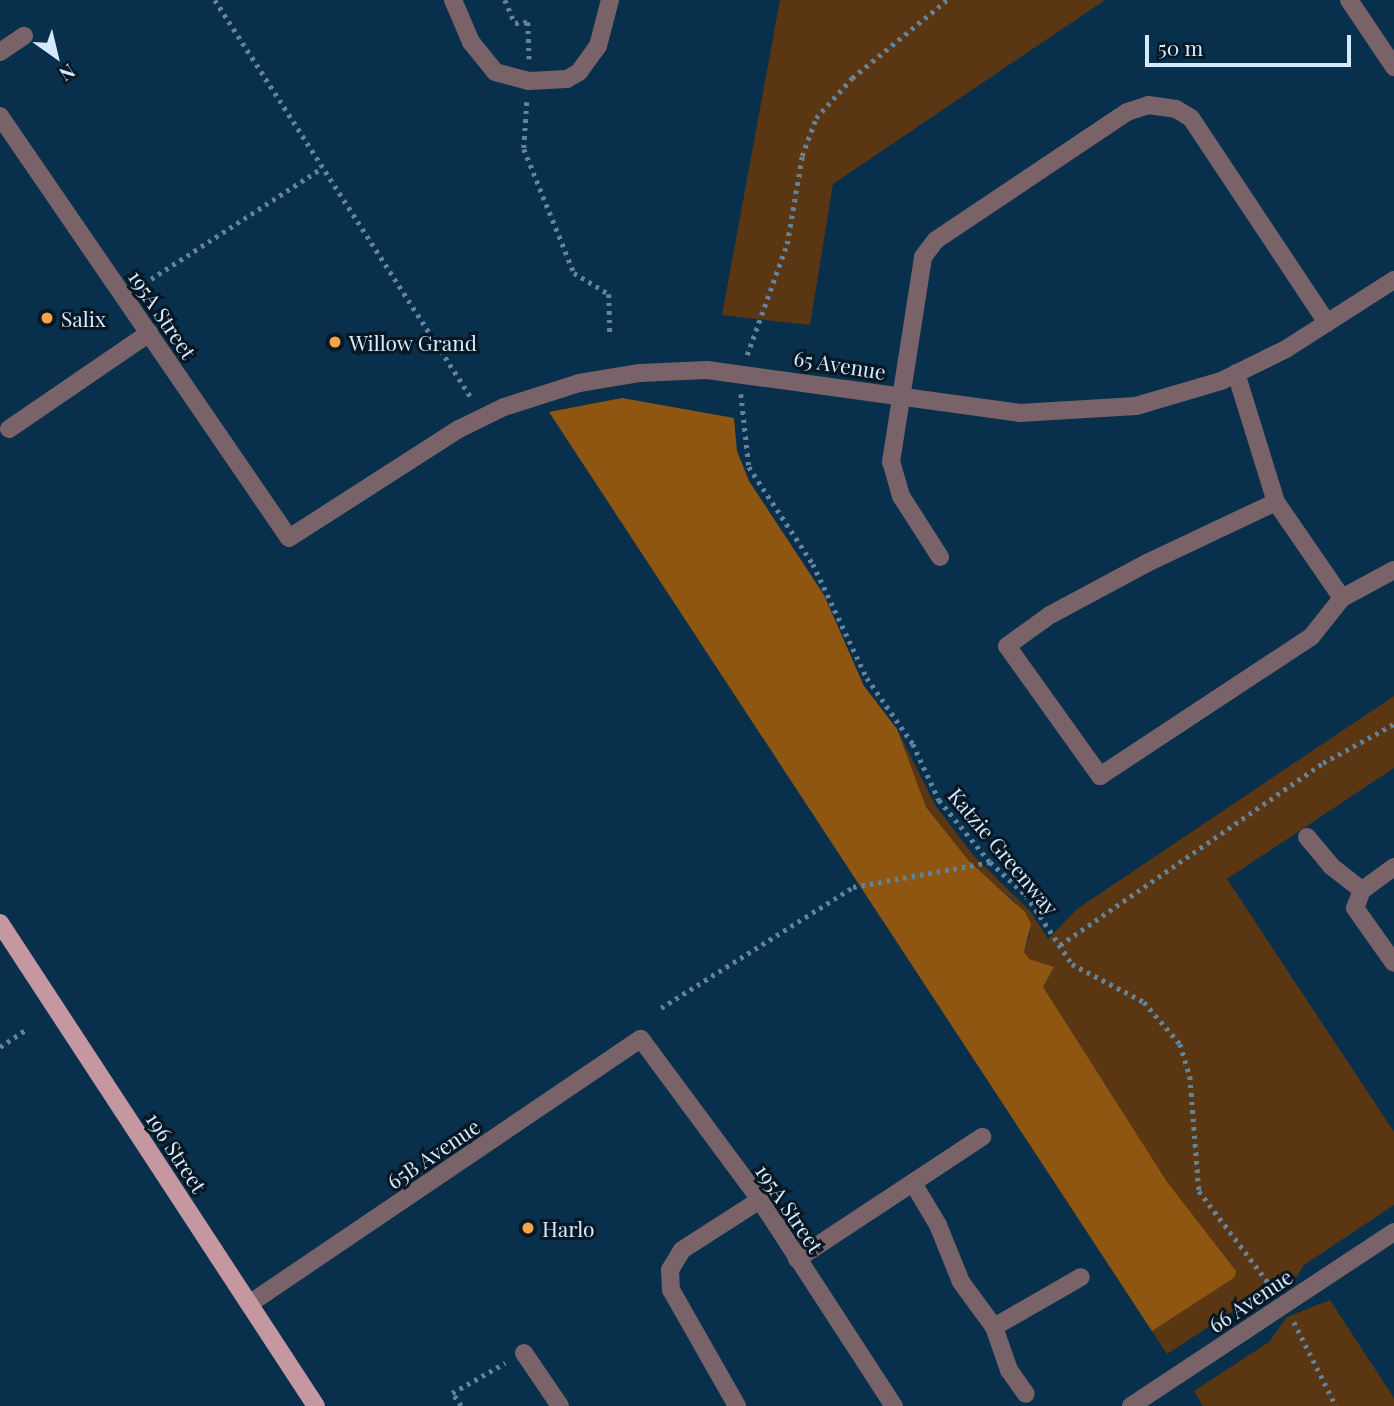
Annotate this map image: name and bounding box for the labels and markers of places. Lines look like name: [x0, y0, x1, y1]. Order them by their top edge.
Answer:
place label: Salix: [61, 305, 106, 331]
marker: Salix: [39, 310, 55, 326]
place label: Willow Grand: [349, 329, 478, 355]
marker: Willow Grand: [327, 334, 343, 350]
place label: Harlo: [542, 1215, 594, 1241]
marker: Harlo: [520, 1220, 536, 1236]

